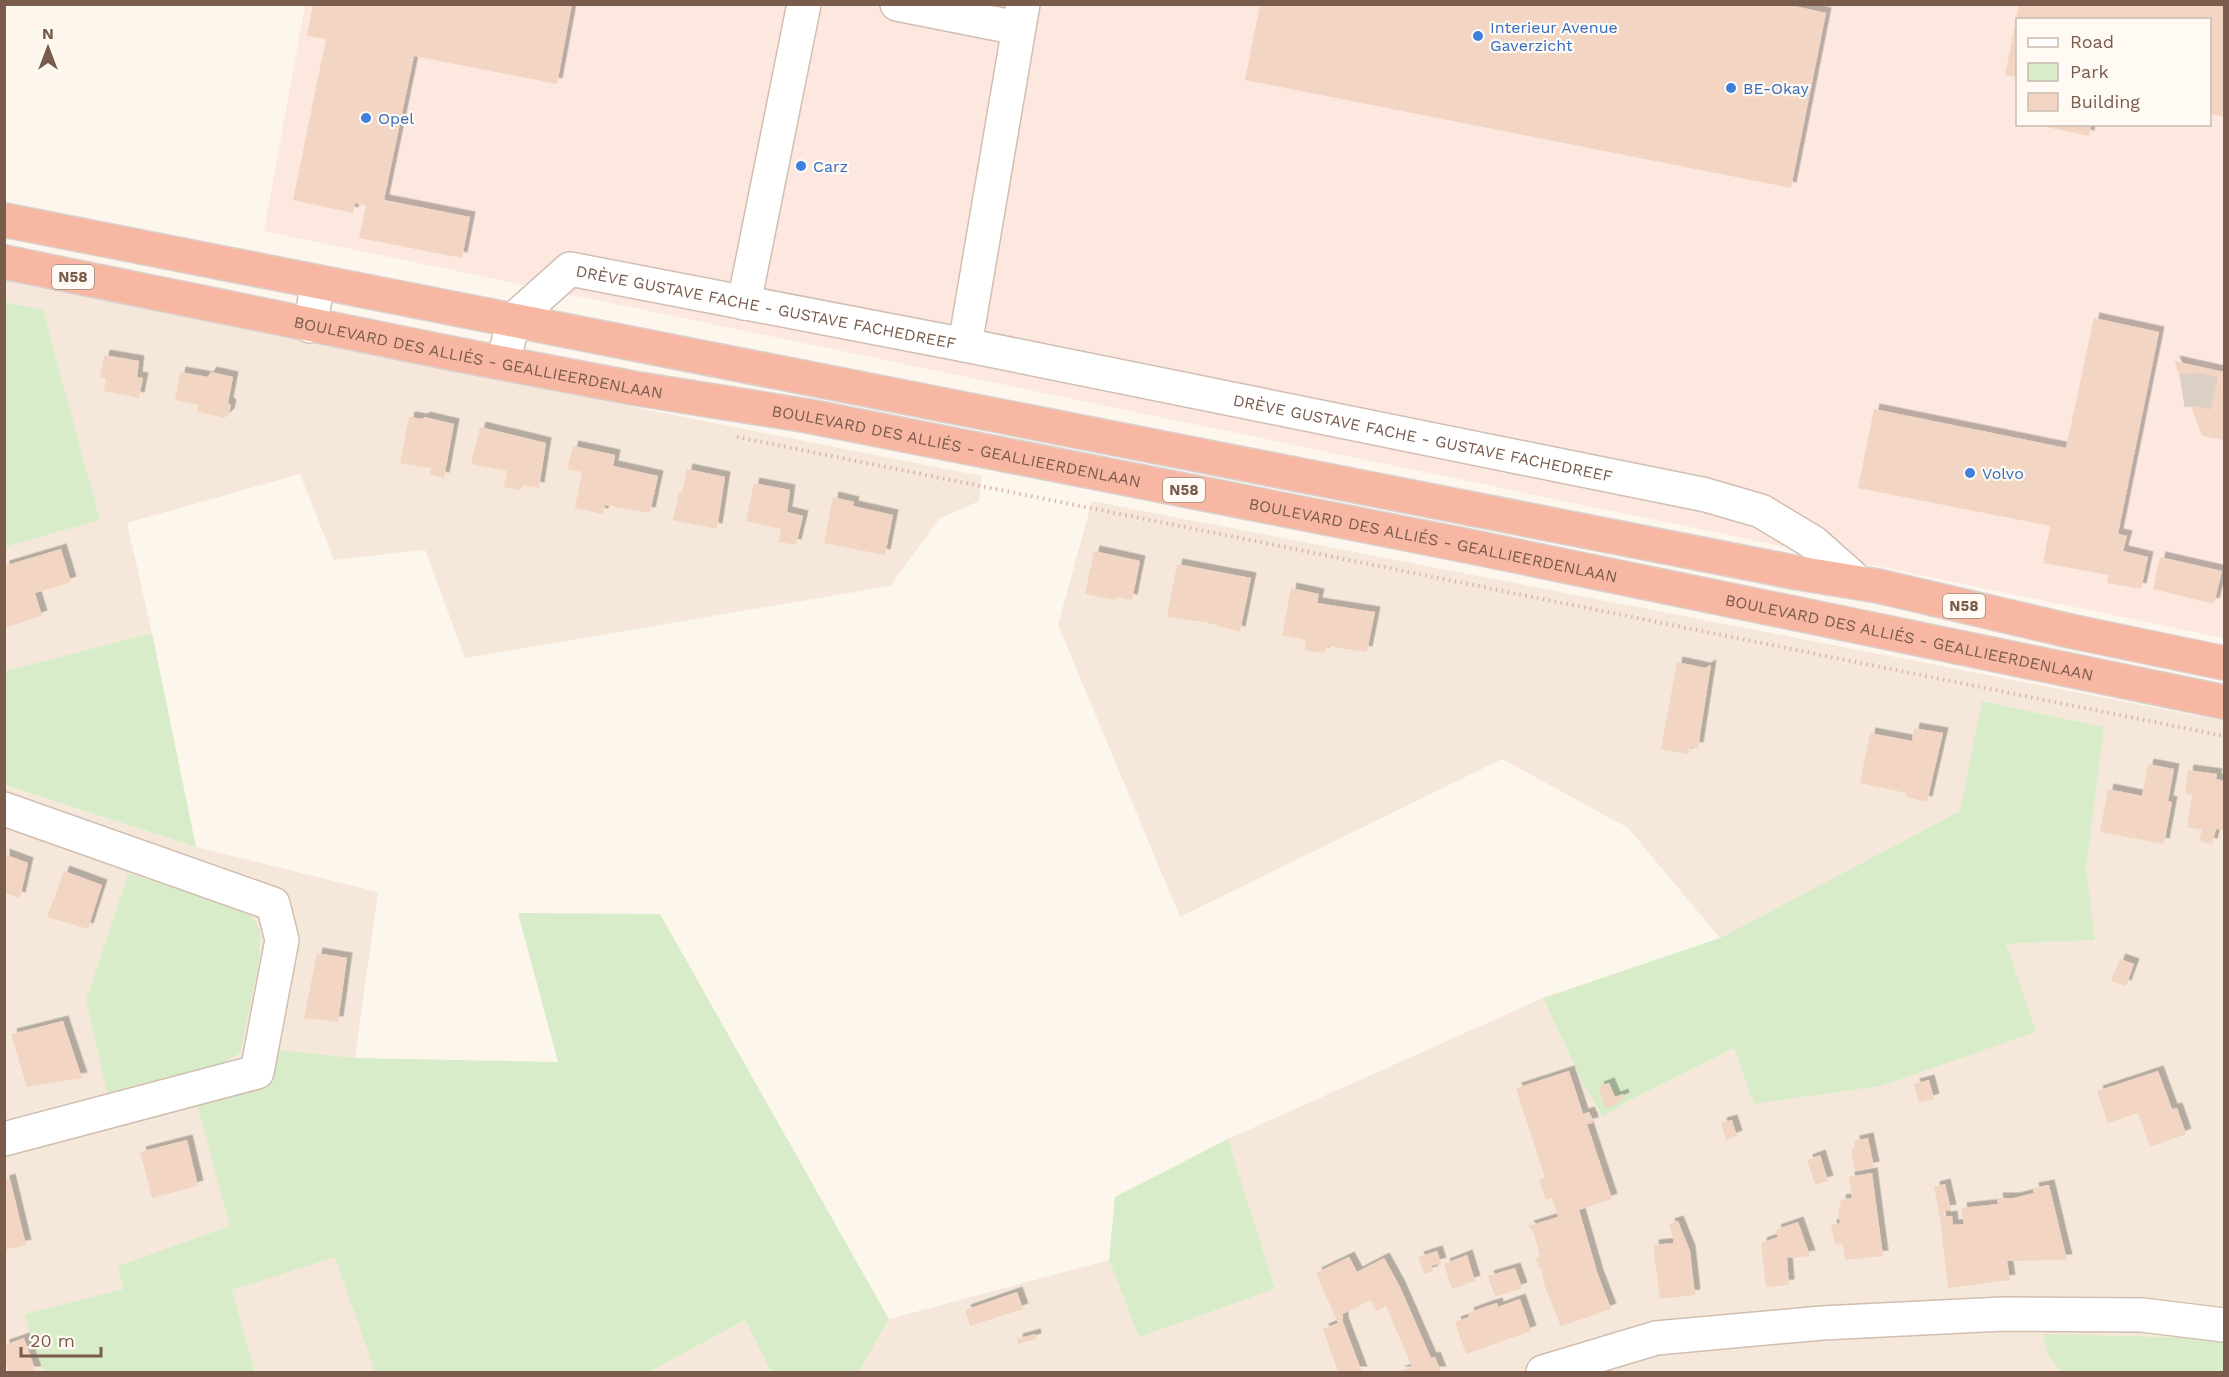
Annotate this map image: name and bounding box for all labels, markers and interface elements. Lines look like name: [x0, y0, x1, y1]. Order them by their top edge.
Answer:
north arrow: [18, 18, 78, 78]
place label: Interieur Avenue Gaverzicht: [1490, 18, 1618, 55]
legend: [2016, 18, 2211, 126]
text: N: [42, 24, 54, 43]
marker: Interieur Avenue Gaverzicht: [1471, 29, 1485, 43]
text: Road: [2070, 31, 2114, 52]
text: Park: [2070, 61, 2109, 82]
place label: BE-Okay: [1743, 79, 1809, 98]
marker: BE-Okay: [1724, 81, 1738, 95]
text: Building: [2070, 91, 2140, 112]
place label: Opel: [378, 109, 414, 128]
marker: Opel: [359, 111, 373, 125]
place label: Carz: [813, 157, 848, 176]
marker: Carz: [794, 159, 808, 173]
street label: DRÈVE GUSTAVE FACHE - GUSTAVE FACHEDREEF: [574, 261, 958, 353]
road number: N58: [52, 265, 94, 289]
street label: BOULEVARD DES ALLIÉS - GEALLIEERDENLAAN: [292, 312, 664, 403]
street label: DRÈVE GUSTAVE FACHE - GUSTAVE FACHEDREEF: [1231, 391, 1615, 486]
street label: BOULEVARD DES ALLIÉS - GEALLIEERDENLAAN: [770, 401, 1142, 491]
place label: Volvo: [1982, 464, 2024, 483]
marker: Volvo: [1963, 466, 1977, 480]
road number: N58: [1163, 478, 1205, 502]
street label: BOULEVARD DES ALLIÉS - GEALLIEERDENLAAN: [1247, 494, 1619, 587]
street label: BOULEVARD DES ALLIÉS - GEALLIEERDENLAAN: [1723, 590, 2095, 685]
road number: N58: [1943, 594, 1985, 618]
scale bar: [21, 1320, 100, 1358]
text: 20 m: [30, 1330, 75, 1351]

